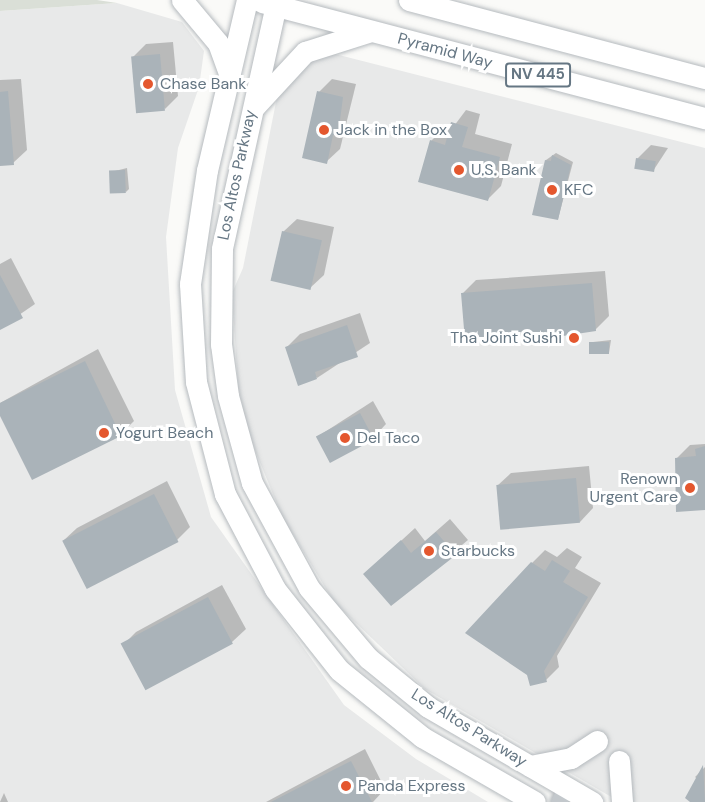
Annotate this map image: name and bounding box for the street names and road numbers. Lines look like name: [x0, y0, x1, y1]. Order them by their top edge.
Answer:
street label: Pyramid Way: [396, 29, 494, 73]
road number: NV 445: [505, 63, 571, 87]
street label: Los Altos Parkway: [214, 108, 260, 242]
street label: Los Altos Parkway: [408, 685, 530, 771]

